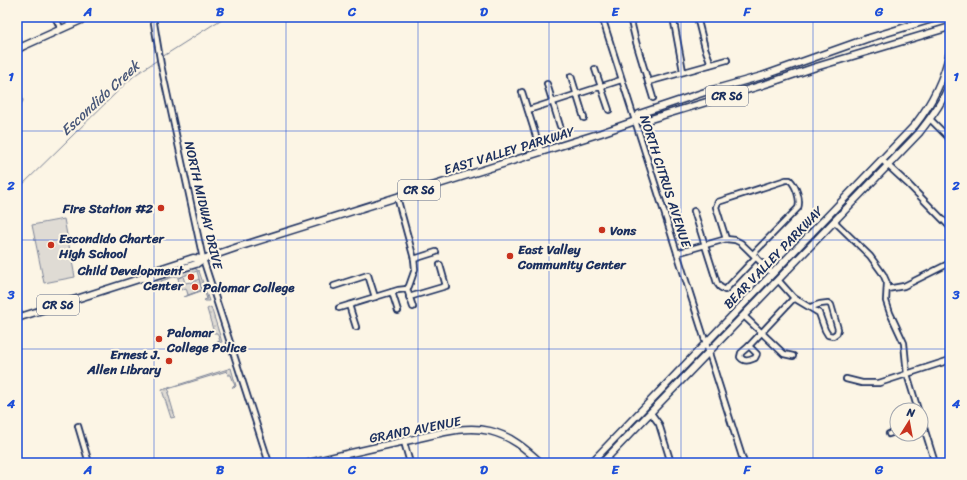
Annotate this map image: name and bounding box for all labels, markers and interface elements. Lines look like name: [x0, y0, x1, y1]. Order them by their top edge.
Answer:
text: A: [83, 0, 92, 23]
text: B: [216, 0, 225, 23]
text: C: [347, 0, 357, 23]
text: D: [480, 0, 488, 23]
text: E: [611, 0, 620, 23]
text: F: [742, 0, 751, 23]
text: G: [874, 0, 884, 23]
water label: Escondido Creek: [55, 54, 147, 142]
text: 1: [8, 65, 14, 88]
text: 1: [953, 65, 959, 88]
road number: CR S6: [706, 86, 748, 106]
street label: NORTH CITRUS AVENUE: [633, 112, 698, 251]
street label: EAST VALLEY PARKWAY: [441, 119, 578, 181]
street label: NORTH MIDWAY DRIVE: [178, 139, 230, 272]
text: 2: [6, 174, 15, 197]
text: 2: [951, 174, 960, 197]
road number: CR S6: [398, 180, 440, 200]
place label: Fire Station #2: [62, 197, 153, 220]
street label: BEAR VALLEY PARKWAY: [718, 200, 829, 314]
marker: Fire Station #2: [156, 203, 166, 213]
place label: Vons: [610, 219, 637, 242]
marker: Vons: [597, 225, 607, 235]
place label: Escondido Charter High School: [58, 227, 166, 265]
place label: East Valley Community Center: [517, 238, 627, 276]
marker: Escondido Charter High School: [46, 240, 56, 250]
marker: East Valley Community Center: [505, 251, 515, 261]
place label: Child Development Center: [77, 259, 185, 297]
marker: Child Development Center: [186, 272, 196, 282]
place label: Palomar College: [203, 276, 295, 299]
marker: Palomar College: [190, 282, 200, 292]
text: 3: [6, 283, 15, 306]
text: 3: [951, 283, 960, 306]
road number: CR S6: [37, 295, 79, 315]
place label: Palomar College Police: [166, 321, 247, 359]
marker: Palomar College Police: [154, 334, 164, 344]
place label: Ernest J. Allen Library: [86, 343, 162, 381]
marker: Ernest J. Allen Library: [164, 356, 174, 366]
text: 4: [6, 392, 16, 415]
text: 4: [951, 392, 961, 415]
north arrow: [889, 402, 929, 442]
text: N: [904, 402, 917, 423]
street label: GRAND AVENUE: [367, 409, 464, 450]
text: A: [83, 458, 92, 480]
text: B: [216, 458, 225, 480]
text: C: [347, 458, 357, 480]
text: D: [480, 458, 488, 480]
text: E: [611, 458, 620, 480]
text: F: [742, 458, 751, 480]
text: G: [874, 458, 884, 480]

